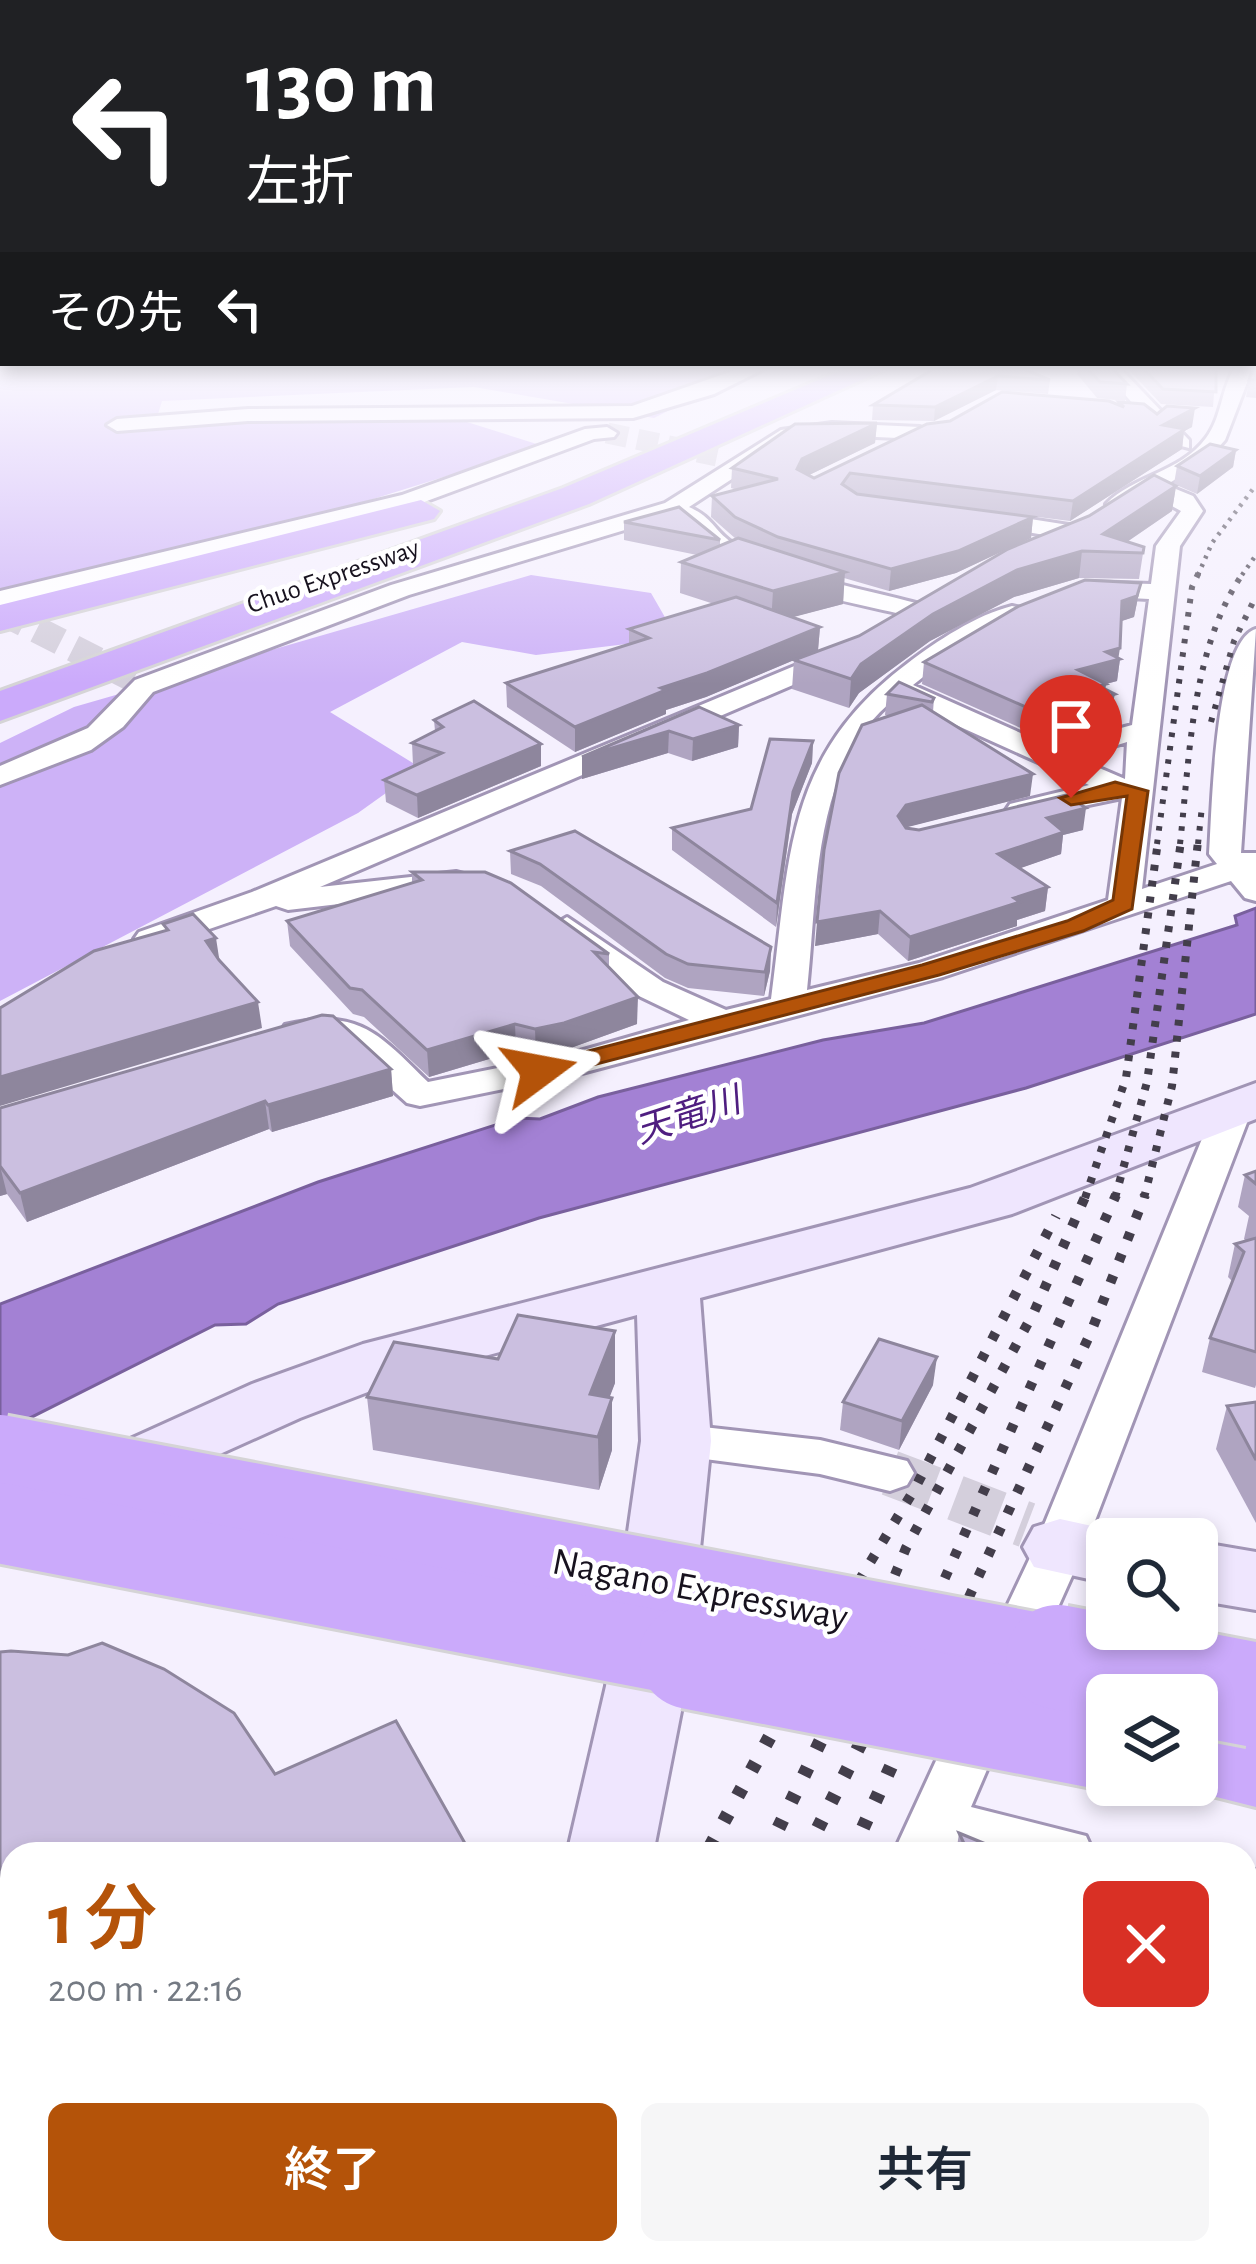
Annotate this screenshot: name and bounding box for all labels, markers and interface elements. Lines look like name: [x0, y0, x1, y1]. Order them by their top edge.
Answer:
text: 130 m: [246, 44, 437, 128]
icon: left: [48, 48, 204, 204]
text: 左折: [246, 157, 354, 211]
icon: left: [207, 276, 273, 342]
text: その先: [48, 292, 183, 337]
street label: Chuo Expressway: [243, 534, 423, 619]
pin: [1020, 675, 1122, 798]
icon: arrive: [1038, 693, 1104, 759]
position arrow: [476, 1008, 602, 1134]
water label: 天竜川: [630, 1079, 749, 1150]
map controls: [1086, 1518, 1218, 1806]
button: search: [1086, 1518, 1218, 1650]
street label: Nagano Expressway: [549, 1542, 851, 1638]
button: layers: [1086, 1674, 1218, 1806]
button: close: [1083, 1881, 1209, 2007]
text: 1 分: [48, 1885, 157, 1957]
text: 200 m · 22:16: [48, 1970, 243, 2009]
button: 終了: [48, 2103, 617, 2241]
button: 共有: [641, 2103, 1209, 2241]

